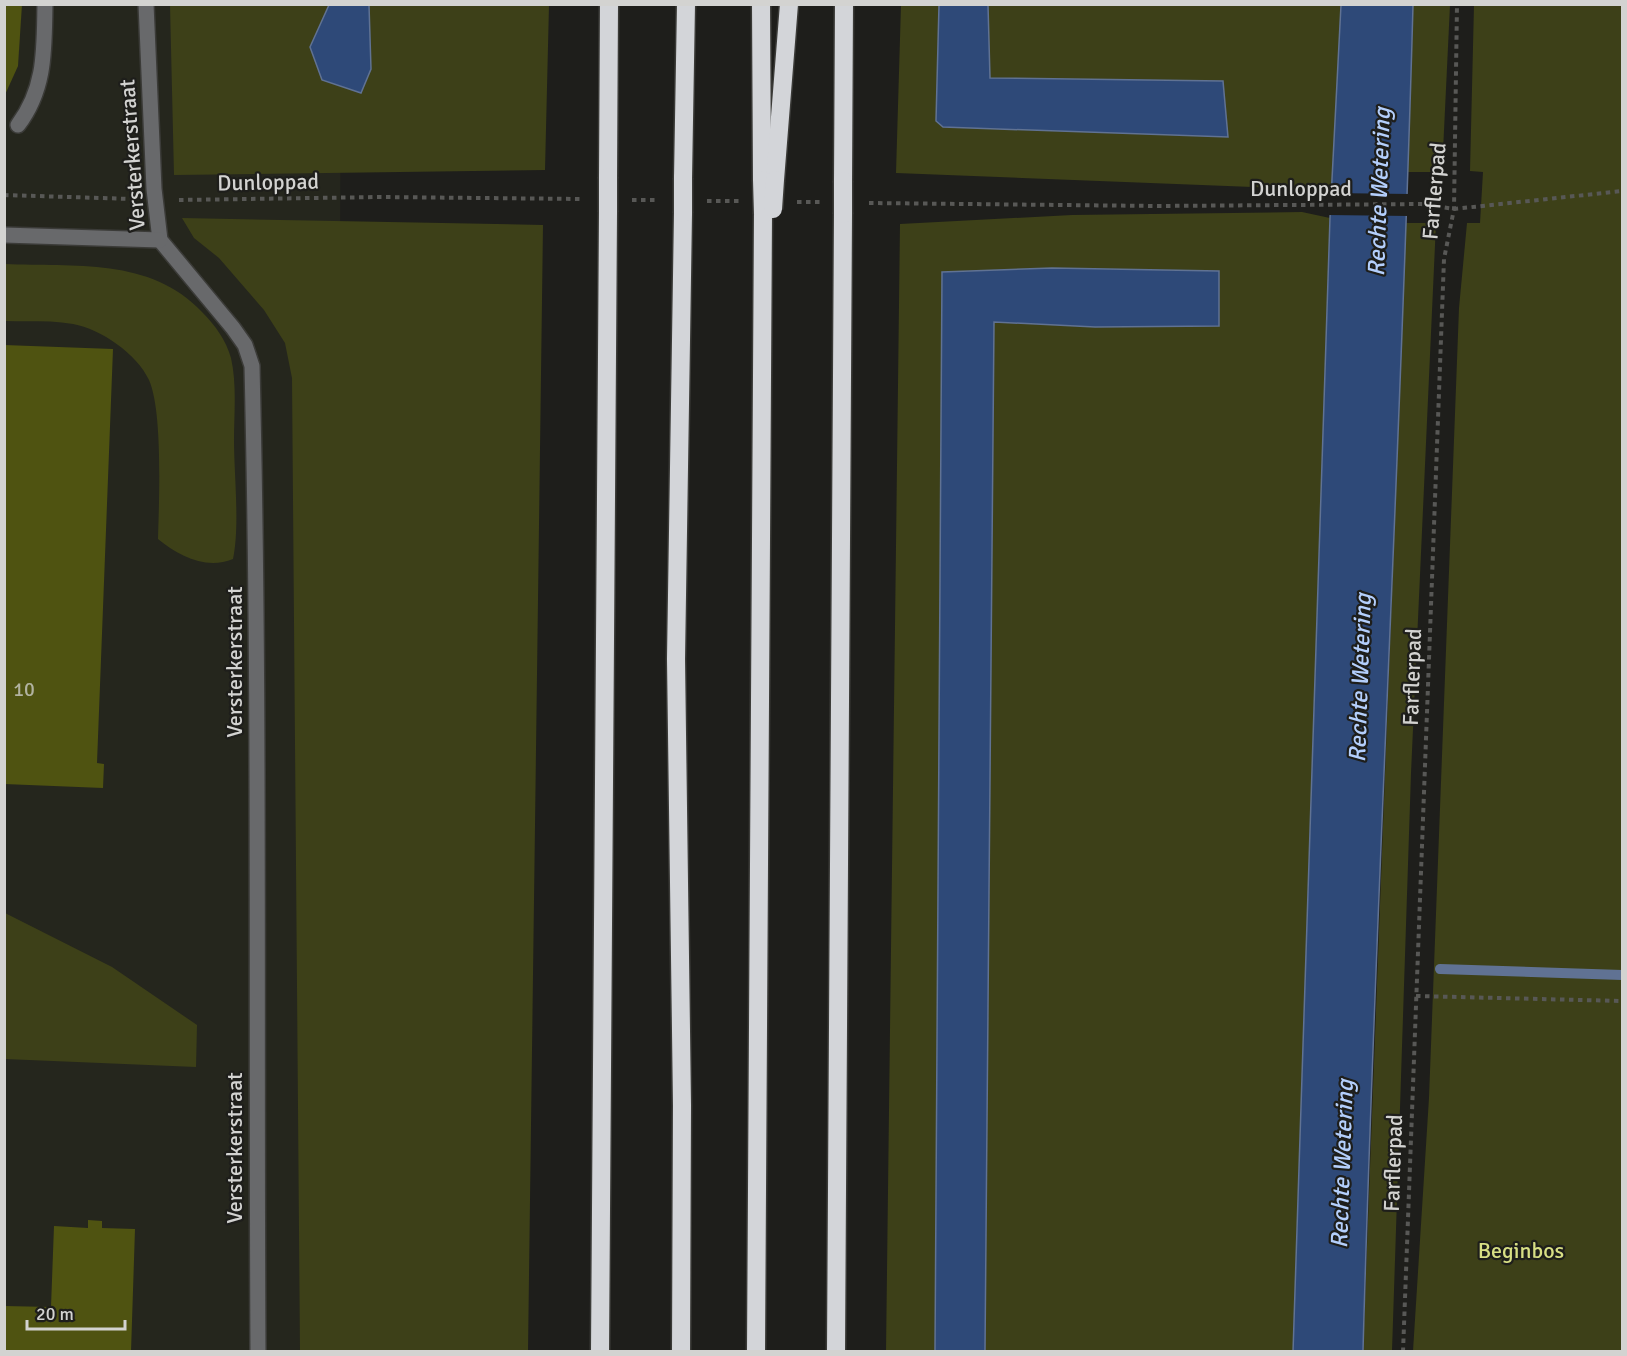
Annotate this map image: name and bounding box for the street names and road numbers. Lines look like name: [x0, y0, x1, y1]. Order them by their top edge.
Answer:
street label: Versterkerstraat: [113, 78, 151, 232]
street label: Farflerpad: [1416, 141, 1452, 241]
street label: Dunloppad: [217, 168, 319, 196]
street label: Dunloppad: [1250, 175, 1352, 202]
street label: Versterkerstraat: [221, 586, 248, 738]
street label: Farflerpad: [1397, 628, 1427, 726]
street label: Versterkerstraat: [221, 1072, 248, 1224]
street label: Farflerpad: [1378, 1114, 1408, 1212]

